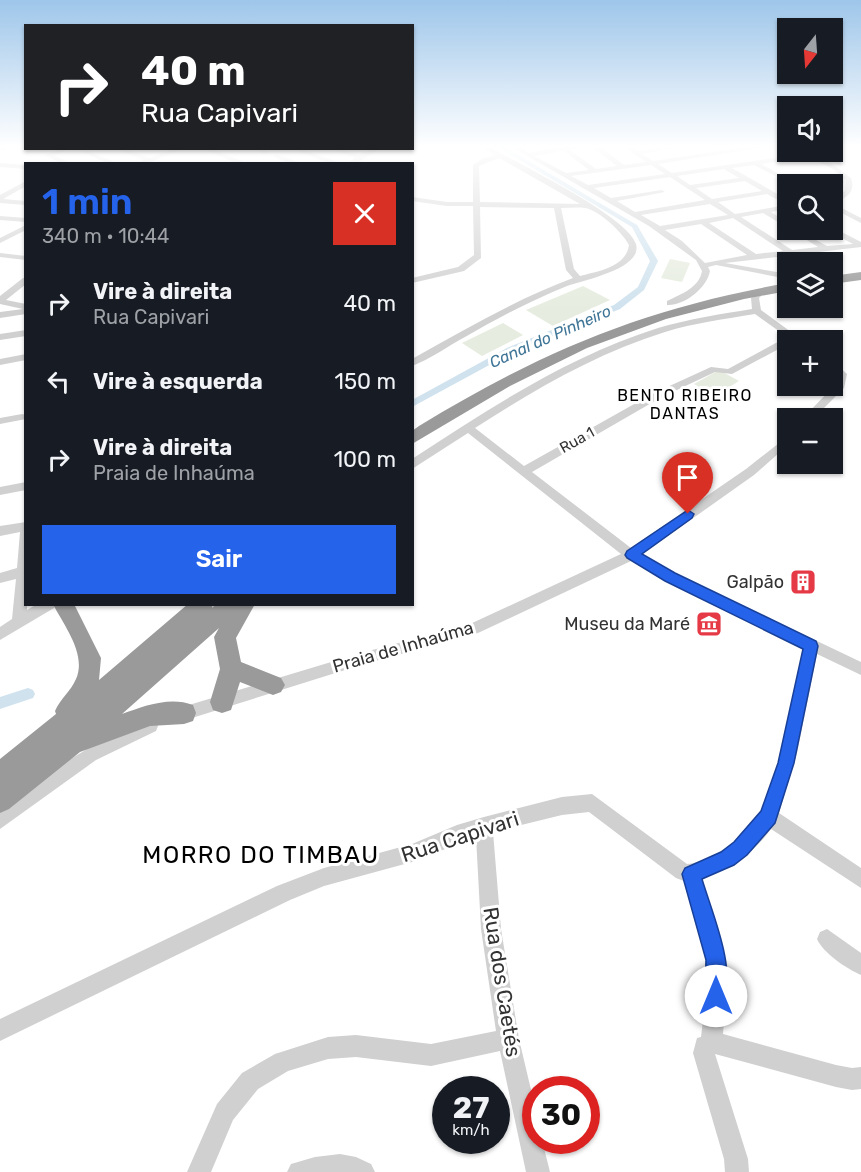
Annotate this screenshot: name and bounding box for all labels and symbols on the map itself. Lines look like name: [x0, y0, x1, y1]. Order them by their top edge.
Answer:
north arrow: [777, 18, 843, 84]
water label: Canal do Pinheiro: [486, 301, 614, 372]
district label: BENTO RIBEIRO DANTAS: [617, 386, 753, 423]
street label: Rua 1: [556, 423, 598, 457]
pin: [662, 452, 713, 514]
building icon: Galpão: [788, 567, 818, 597]
place label: Galpão: [726, 571, 784, 593]
museum icon: Museu da Maré: [694, 609, 724, 639]
place label: Museu da Maré: [564, 613, 690, 635]
street label: Praia de Inhaúma: [330, 616, 476, 678]
street label: Rua Capivari: [398, 806, 522, 867]
district label: MORRO DO TIMBAU: [142, 841, 380, 869]
street label: Rua dos Caetés: [478, 905, 527, 1059]
position arrow: [684, 964, 748, 1028]
speed limit sign: 30: [522, 1076, 600, 1154]

